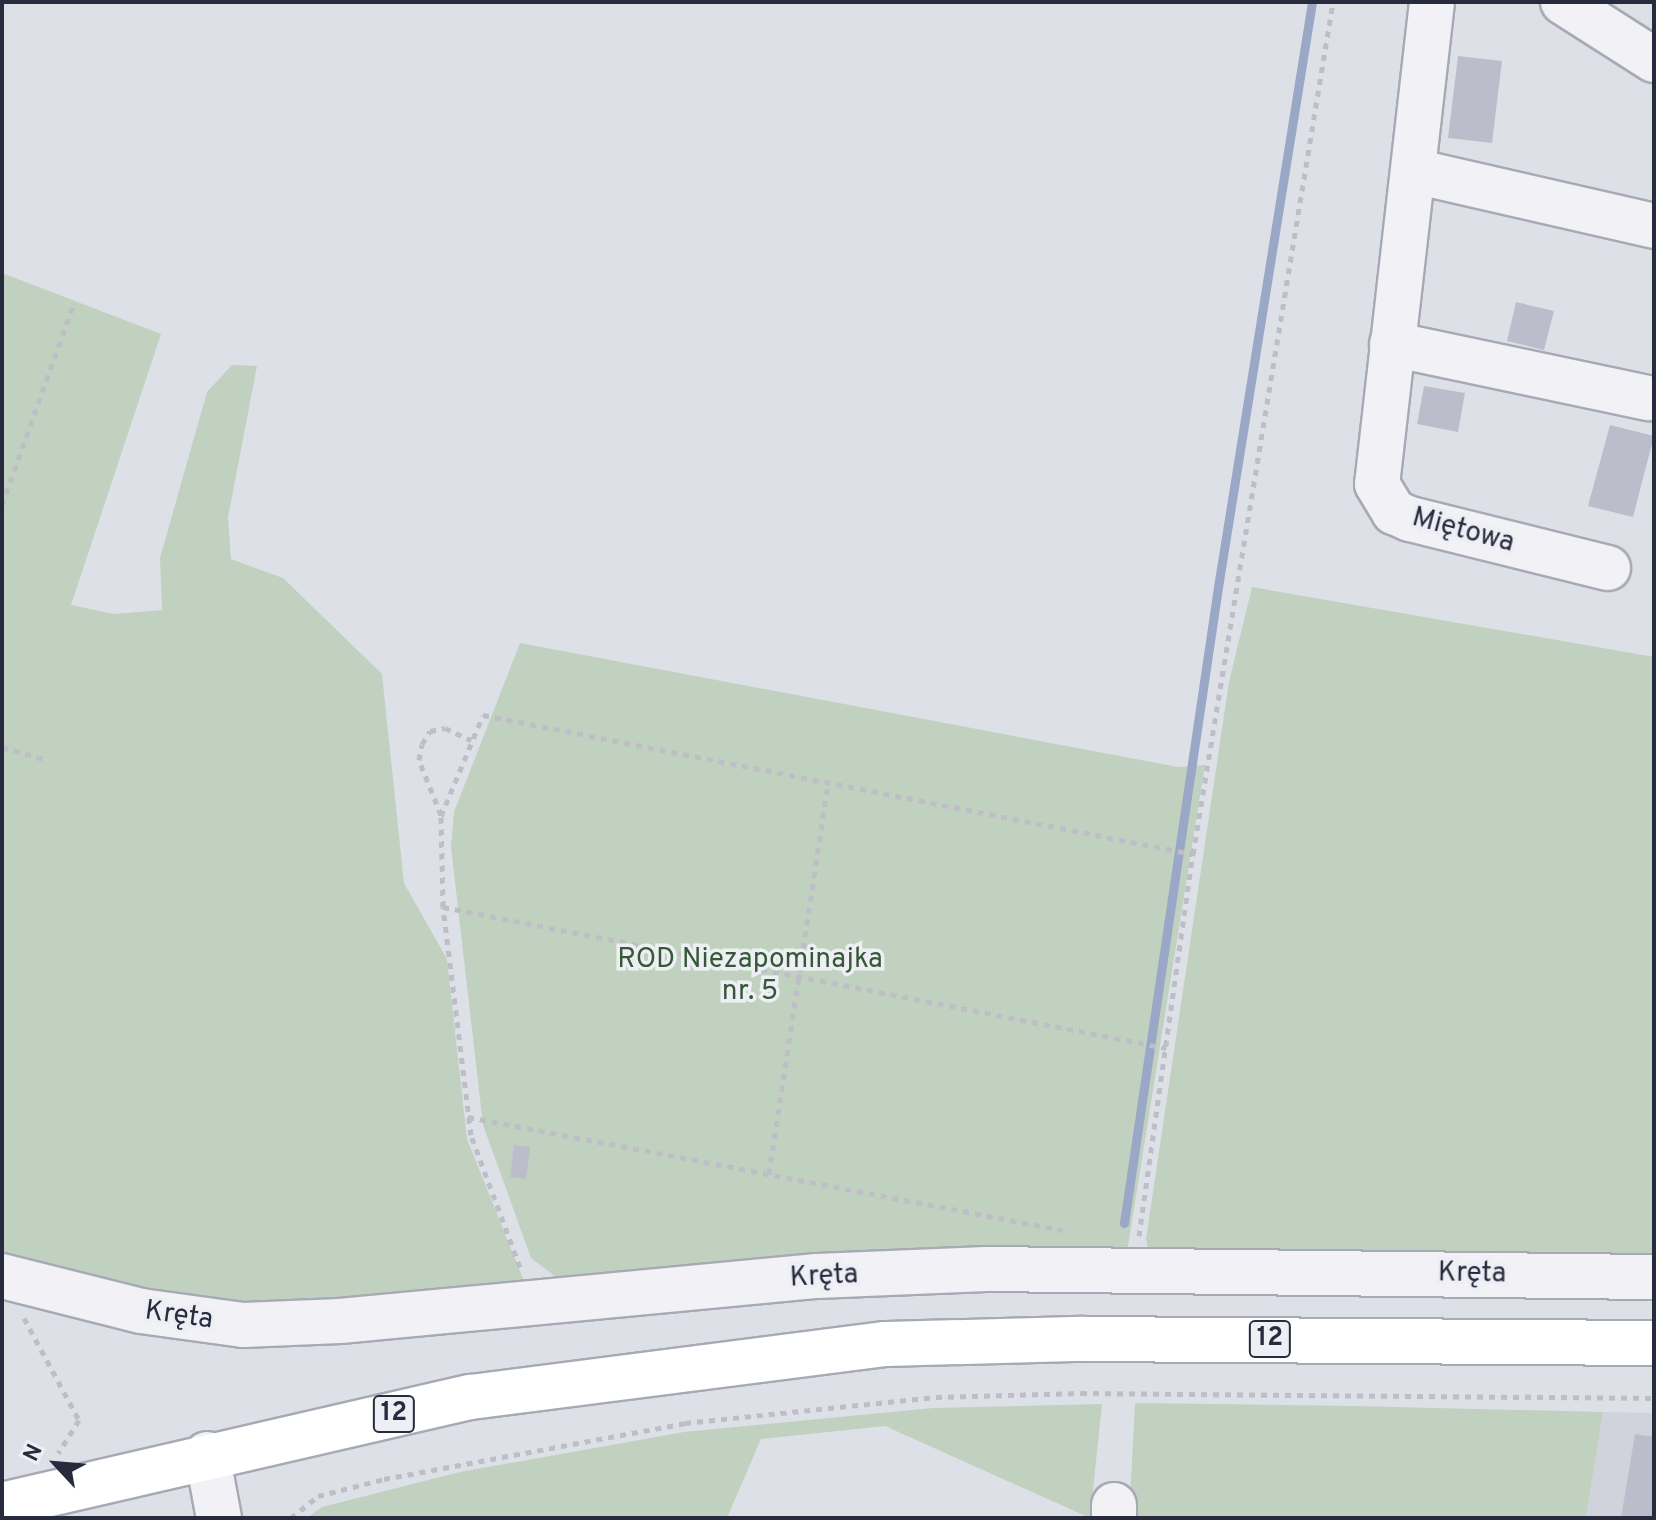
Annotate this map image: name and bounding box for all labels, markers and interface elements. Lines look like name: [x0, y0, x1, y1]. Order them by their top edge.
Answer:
street label: Miętowa: [1408, 501, 1518, 561]
park label: ROD Niezapominajka nr. 5: [617, 943, 883, 1009]
street label: Kręta: [1437, 1257, 1507, 1291]
street label: Kręta: [789, 1258, 859, 1296]
street label: Kręta: [143, 1295, 215, 1337]
road number: 12: [1248, 1317, 1292, 1361]
road number: 12: [372, 1392, 416, 1436]
north arrow: [16, 1424, 96, 1504]
text: N: [18, 1440, 50, 1466]

